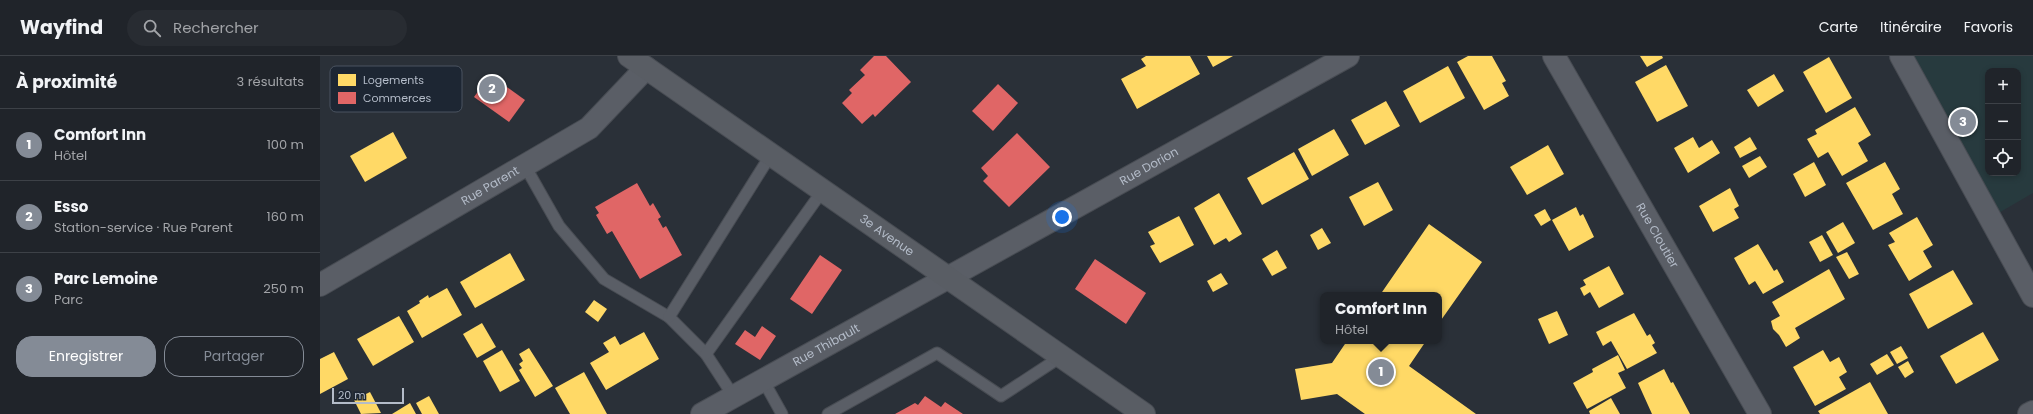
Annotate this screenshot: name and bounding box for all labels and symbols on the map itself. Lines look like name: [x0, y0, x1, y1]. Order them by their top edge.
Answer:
legend: [330, 66, 462, 112]
text: Logements: [363, 72, 424, 88]
pin: 2: [479, 74, 505, 104]
text: Commerces: [363, 90, 432, 106]
pin: 3: [1950, 107, 1976, 137]
street label: Rue Dorion: [1116, 143, 1181, 189]
street label: Rue Parent: [458, 162, 522, 209]
street label: Rue Cloutier: [1632, 200, 1683, 271]
your location: [1052, 207, 1072, 227]
street label: 3e Avenue: [856, 210, 918, 260]
street label: Rue Thibault: [789, 319, 862, 370]
pin: 1: [1368, 357, 1394, 387]
scale bar: [332, 386, 404, 405]

